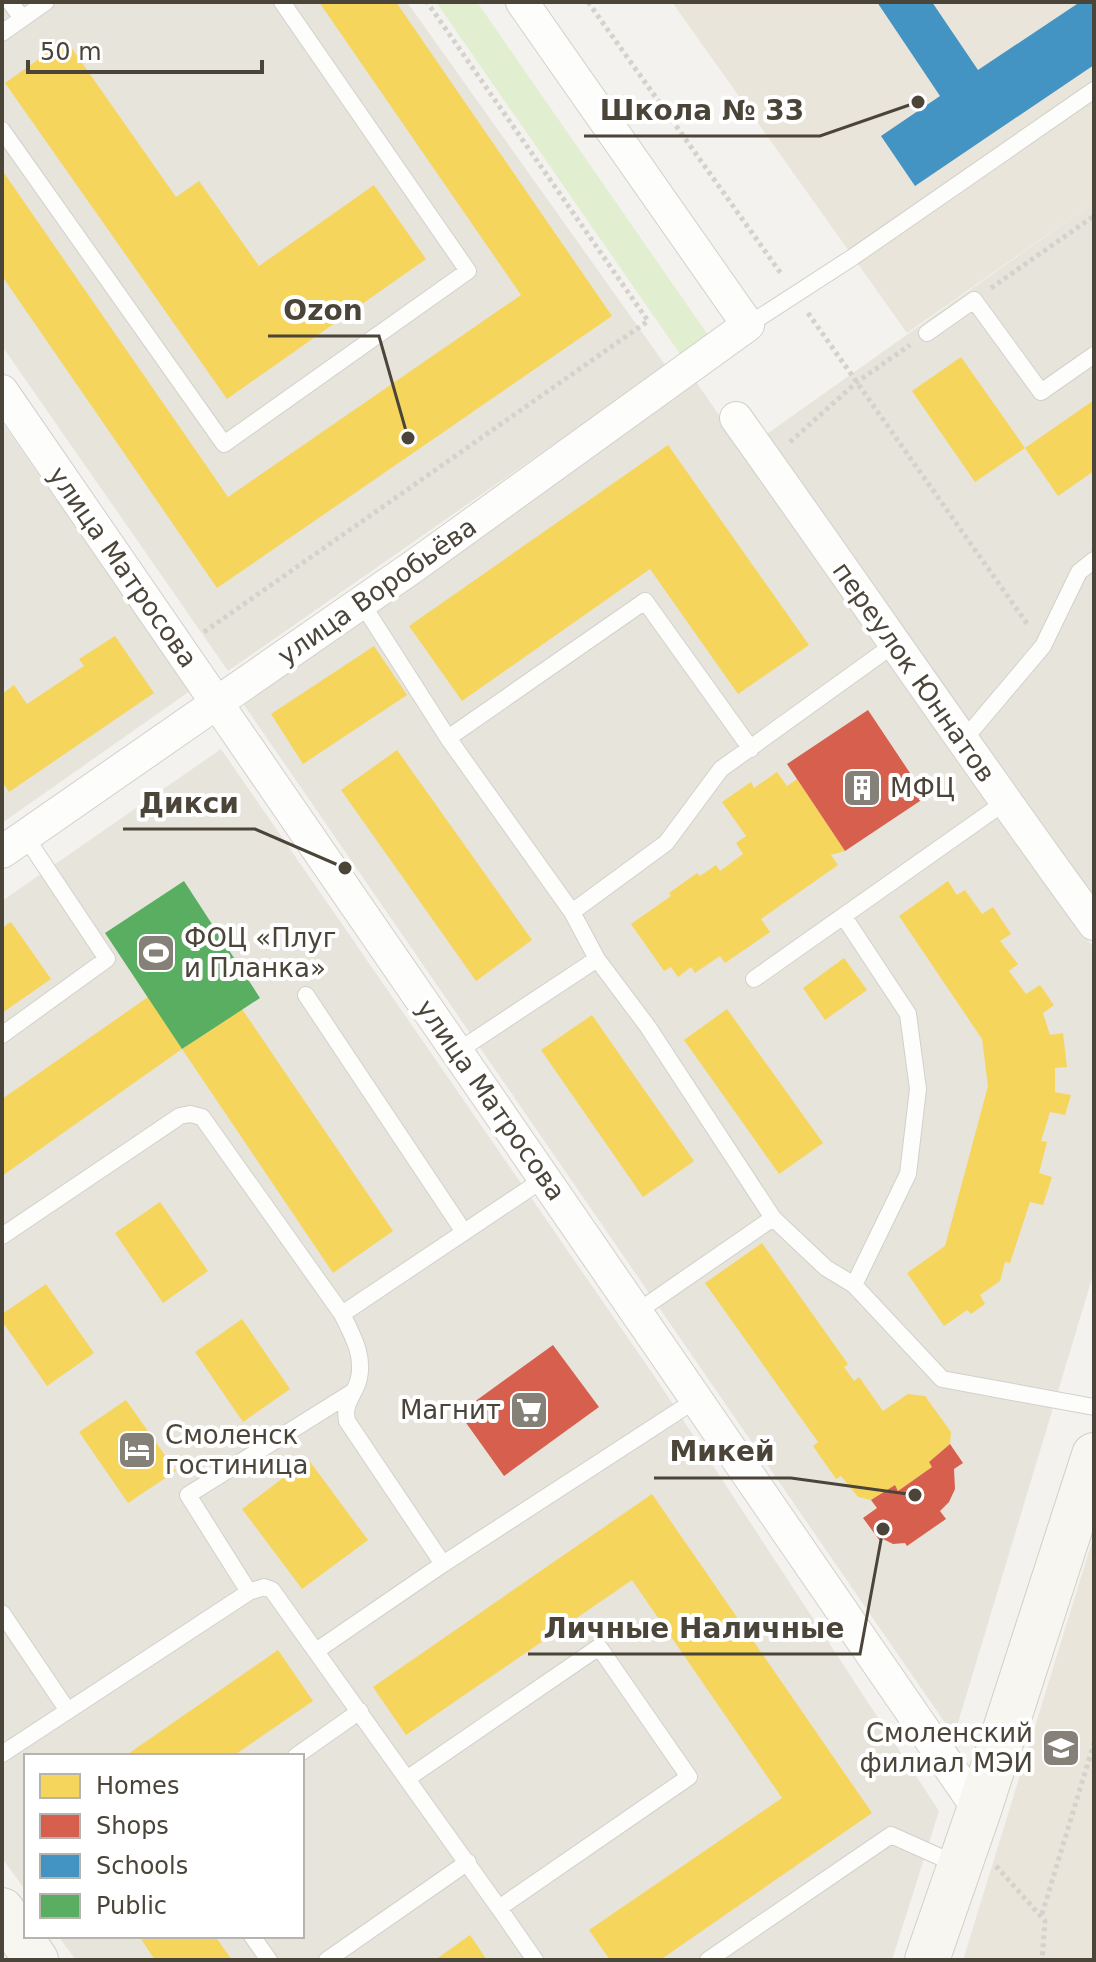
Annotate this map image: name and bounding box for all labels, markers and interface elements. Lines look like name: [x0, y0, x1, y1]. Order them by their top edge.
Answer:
scale bar: [28, 24, 262, 74]
text: 50 m: [40, 38, 102, 66]
callout: Школа № 33: [584, 84, 820, 136]
text: Школа № 33: [600, 94, 804, 127]
callout: Ozon: [268, 284, 379, 336]
text: Ozon: [283, 294, 363, 327]
street label: улица Матросова: [42, 461, 204, 673]
street label: улица Воробьёва: [272, 511, 482, 671]
street label: переулок Юннатов: [827, 556, 1001, 788]
building icon: МФЦ: [841, 767, 883, 809]
place label: МФЦ: [890, 773, 955, 803]
callout: Дикси: [123, 777, 255, 829]
text: Дикси: [139, 787, 239, 820]
place label: ФОЦ «Плуг и Планка»: [184, 923, 336, 983]
sports icon: ФОЦ «Плуг и Планка»: [135, 932, 177, 974]
street label: улица Матросова: [410, 994, 572, 1206]
supermarket icon: Магнит: [508, 1389, 550, 1431]
place label: Магнит: [400, 1395, 501, 1425]
place label: Смоленск гостиница: [165, 1420, 308, 1480]
callout: Микей: [654, 1426, 791, 1478]
hotel icon: Смоленск гостиница: [116, 1429, 158, 1471]
text: Микей: [669, 1435, 775, 1468]
callout: Личные Наличные: [528, 1602, 860, 1654]
text: Личные Наличные: [544, 1612, 844, 1645]
place label: Смоленский филиал МЭИ: [860, 1718, 1033, 1778]
school or university icon: Смоленский филиал МЭИ: [1040, 1727, 1082, 1769]
legend: [24, 1754, 304, 1938]
text: Homes: [96, 1772, 179, 1800]
text: Shops: [96, 1812, 169, 1840]
text: Schools: [96, 1852, 188, 1880]
text: Public: [96, 1892, 167, 1920]

